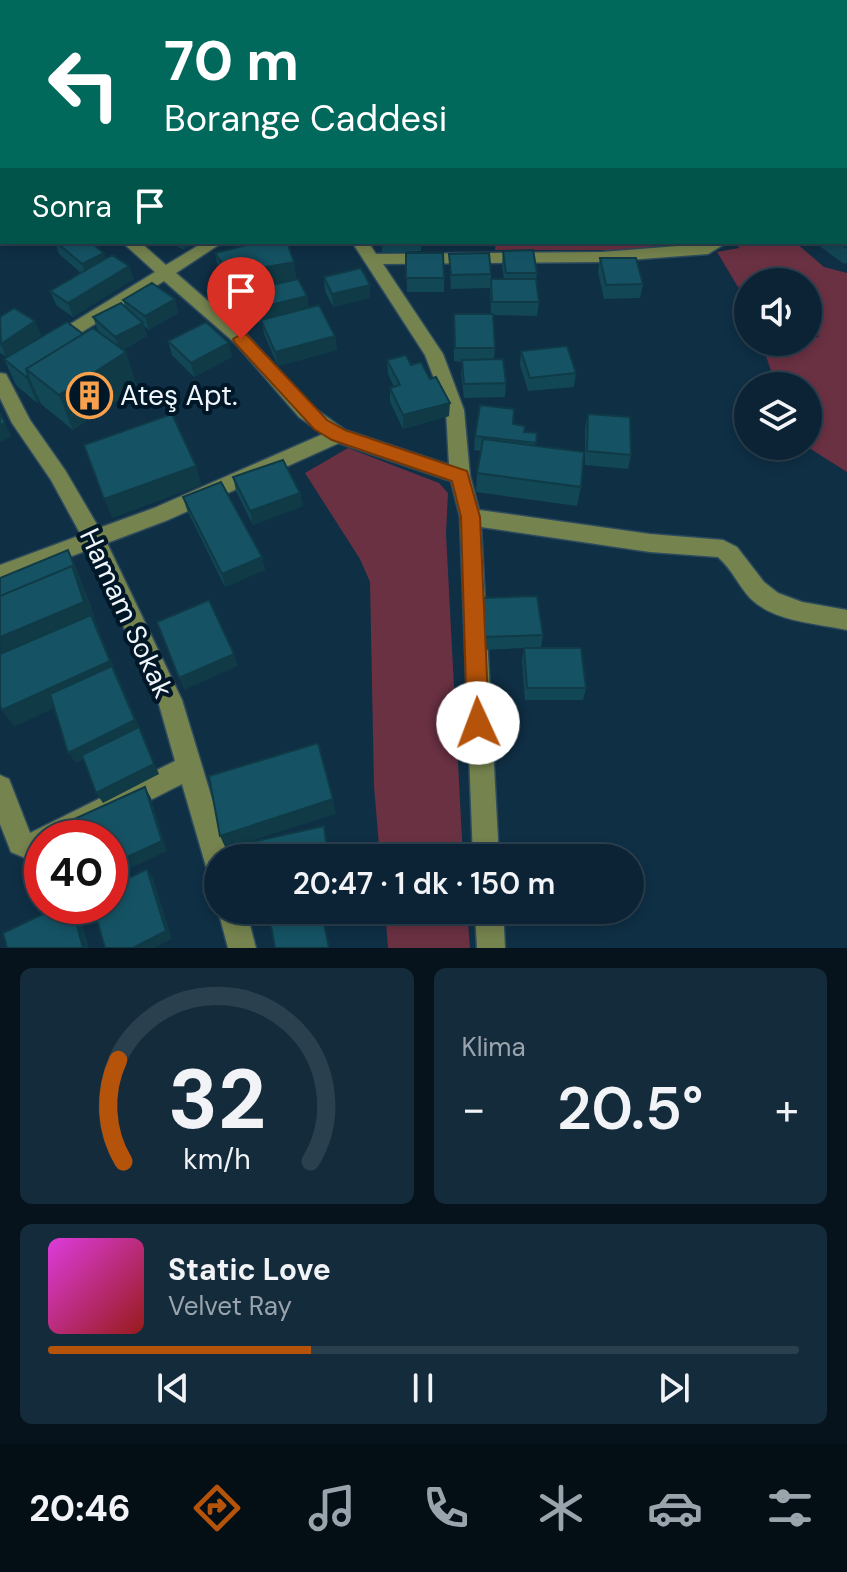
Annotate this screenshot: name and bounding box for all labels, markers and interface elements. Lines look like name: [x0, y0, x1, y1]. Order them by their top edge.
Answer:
text: 70 m: [164, 24, 299, 97]
icon: left: [32, 32, 136, 136]
text: Borange Caddesi: [164, 95, 447, 142]
icon: arrive: [128, 184, 172, 228]
text: Sonra: [32, 187, 112, 226]
pin: [207, 257, 275, 339]
map controls: [734, 268, 822, 460]
button: sound: [734, 268, 822, 356]
icon: arrive: [219, 269, 263, 313]
building icon: Ateş Apt.: [65, 371, 113, 419]
button: layers: [734, 372, 822, 460]
place label: Ateş Apt.: [120, 377, 238, 414]
street label: Hamam Sokak: [71, 522, 182, 704]
position arrow: [436, 681, 520, 765]
speed limit sign: 40: [24, 820, 128, 924]
text: 20:47 · 1 dk · 150 m: [293, 864, 555, 903]
text: Klima: [462, 1030, 526, 1064]
text: 32: [168, 1045, 266, 1154]
text: 20.5°: [557, 1069, 703, 1148]
text: −: [462, 1080, 486, 1138]
text: +: [775, 1080, 799, 1138]
text: km/h: [183, 1141, 251, 1178]
text: Static Love: [168, 1250, 331, 1289]
text: Velvet Ray: [168, 1289, 292, 1323]
icon: previous: [151, 1366, 195, 1410]
icon: pause: [401, 1366, 445, 1410]
icon: next: [652, 1366, 696, 1410]
icon: directions: [189, 1480, 245, 1536]
icon: music: [304, 1480, 360, 1536]
icon: phone: [418, 1480, 474, 1536]
icon: climate: [533, 1480, 589, 1536]
icon: car: [647, 1480, 703, 1536]
icon: filters: [762, 1480, 818, 1536]
text: 20:46: [29, 1485, 131, 1532]

